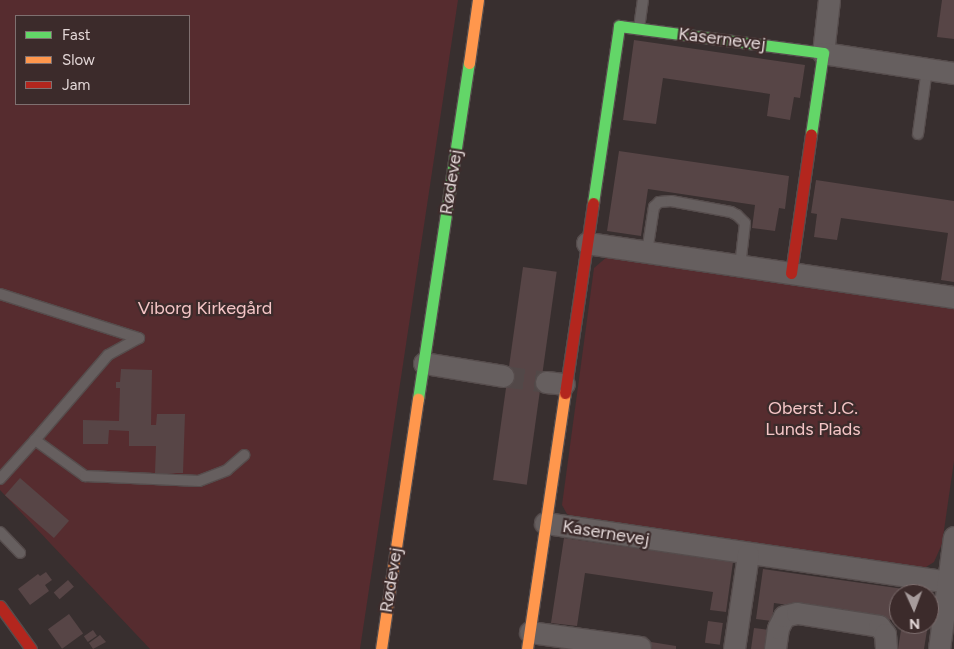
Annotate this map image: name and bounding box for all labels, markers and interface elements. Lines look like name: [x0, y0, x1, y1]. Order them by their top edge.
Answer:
legend: [15, 15, 190, 105]
street label: Kasernevej: [677, 23, 767, 55]
text: Fast: [62, 26, 90, 44]
text: Slow: [62, 51, 95, 69]
text: Jam: [62, 76, 90, 94]
street label: Rødevej: [435, 148, 467, 216]
park label: Viborg Kirkegård: [138, 297, 272, 319]
park label: Oberst J.C. Lunds Plads: [765, 398, 861, 440]
street label: Kasernevej: [561, 515, 651, 551]
street label: Rødevej: [375, 546, 407, 614]
north arrow: [889, 584, 939, 634]
text: N: [909, 615, 920, 632]

